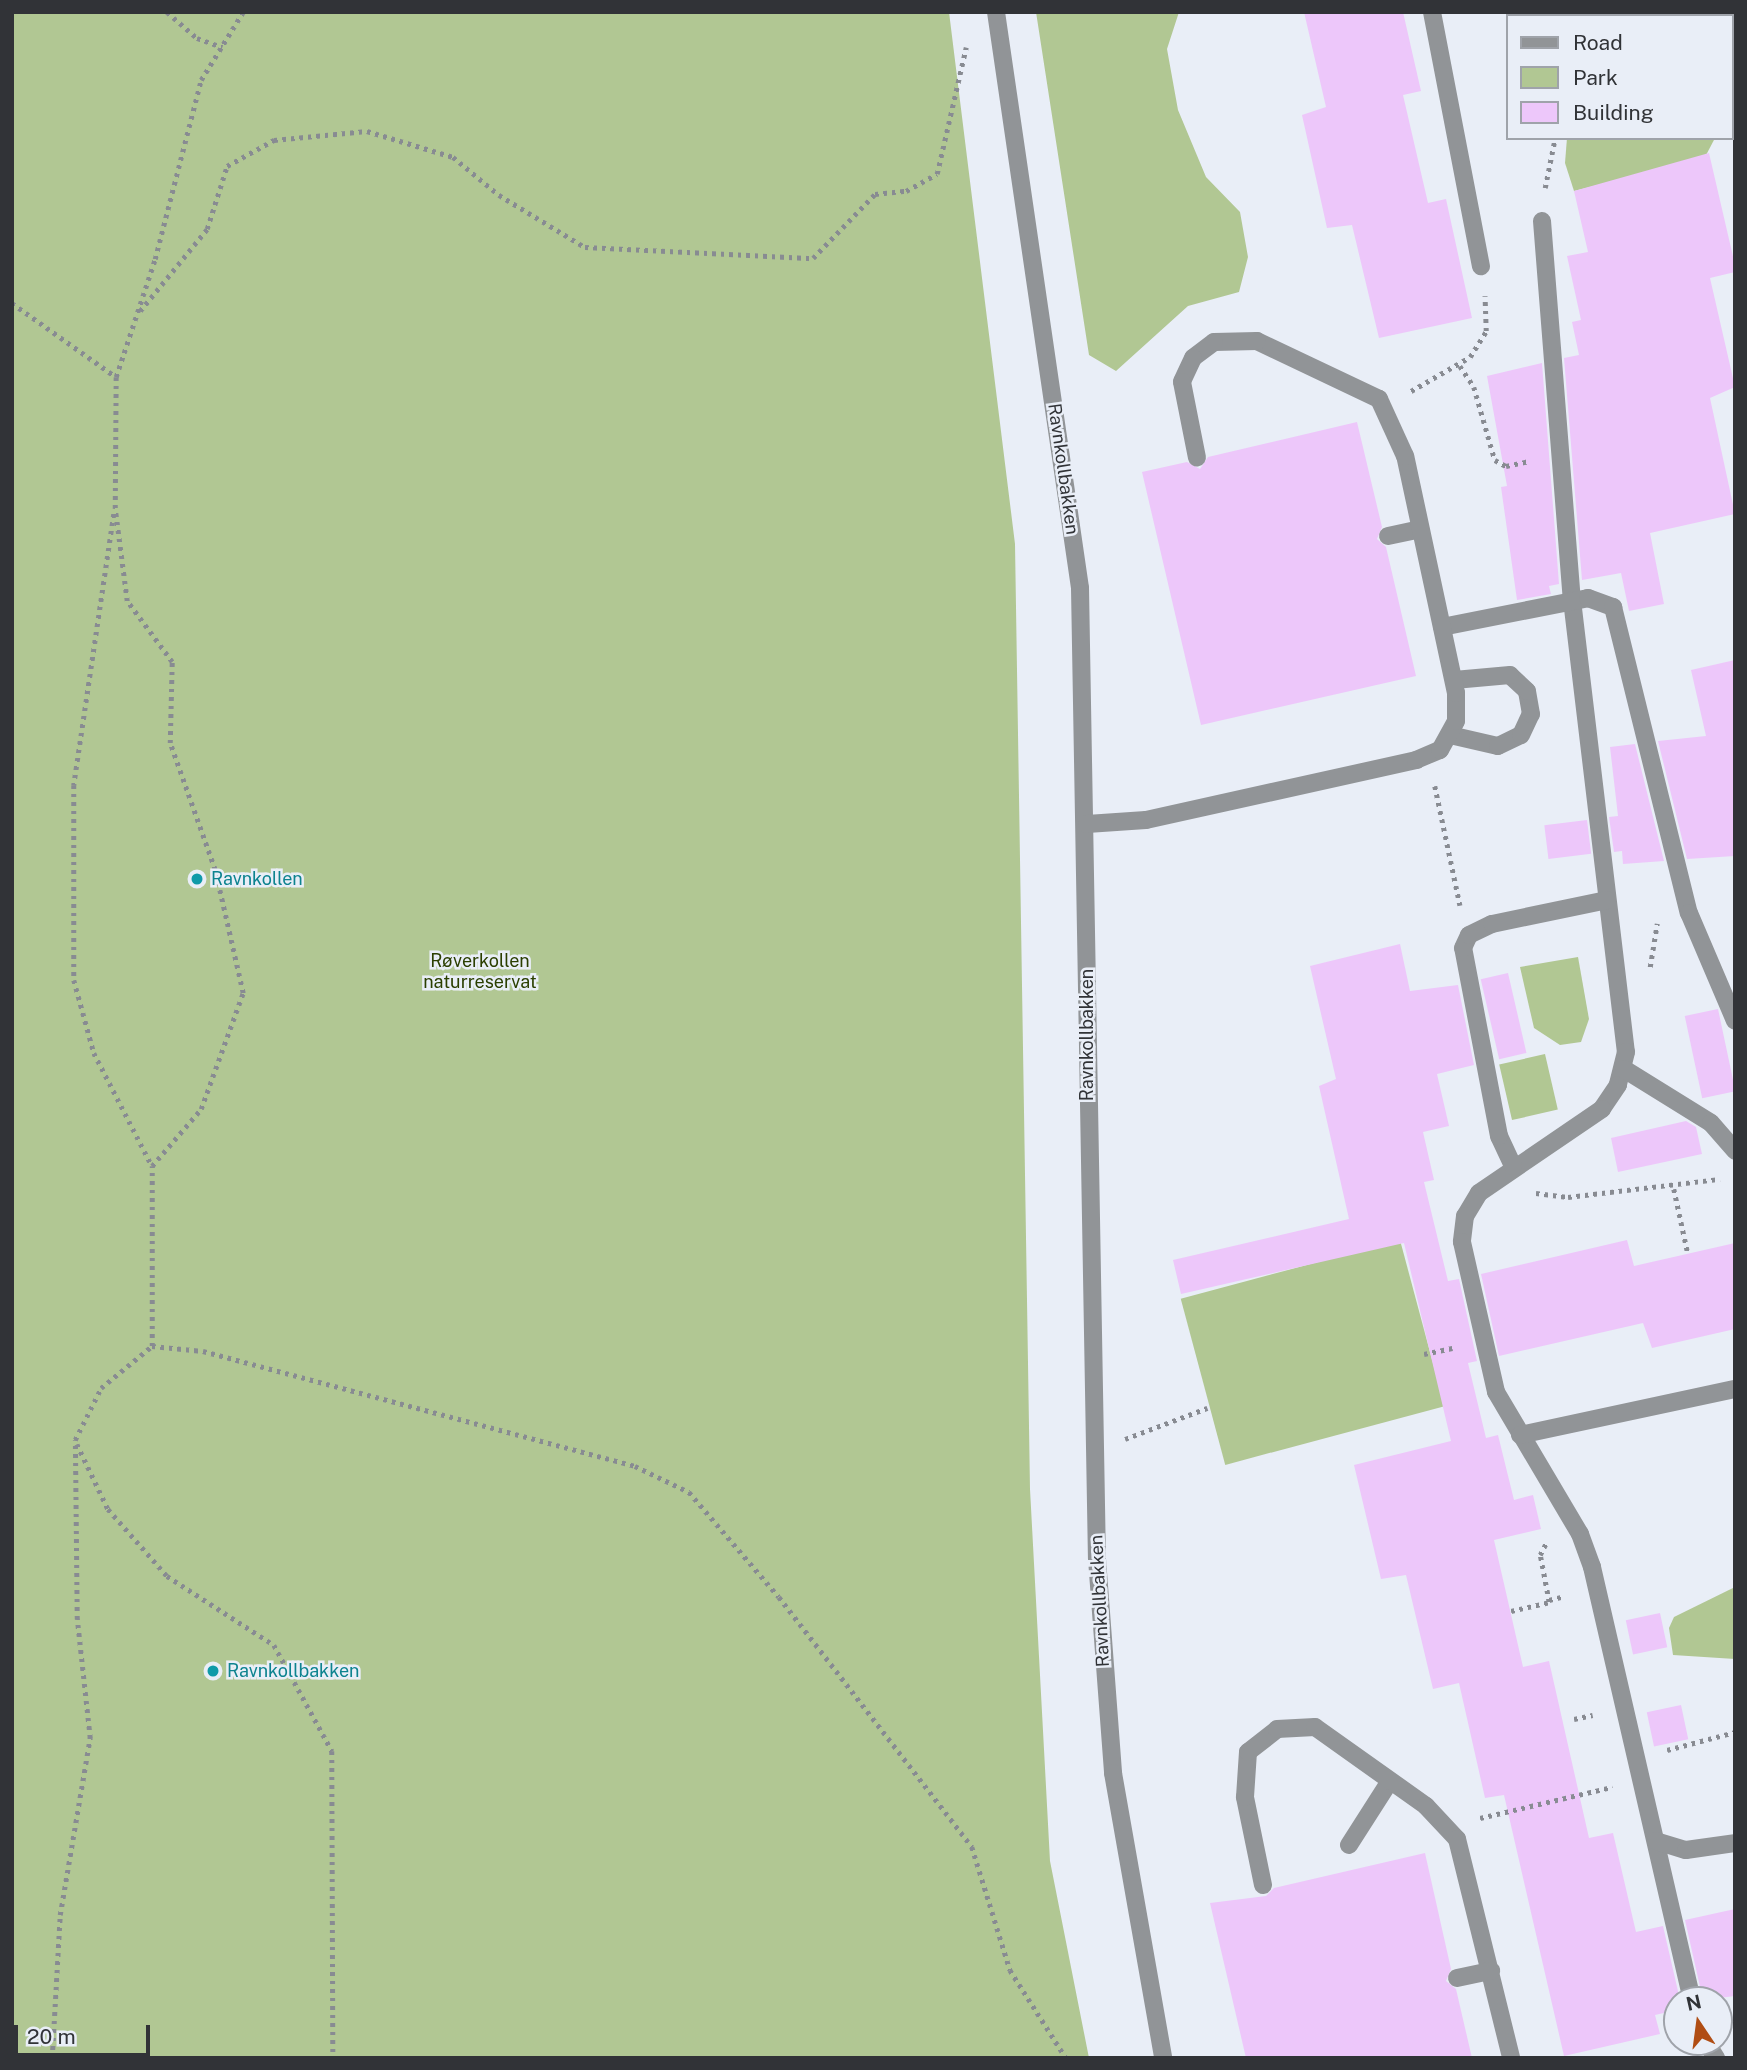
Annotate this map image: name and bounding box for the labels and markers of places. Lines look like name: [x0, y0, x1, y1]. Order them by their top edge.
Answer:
place label: Ravnkollen: [211, 868, 303, 890]
marker: Ravnkollen: [189, 871, 205, 887]
place label: Ravnkollbakken: [227, 1660, 359, 1682]
marker: Ravnkollbakken: [205, 1663, 221, 1679]

